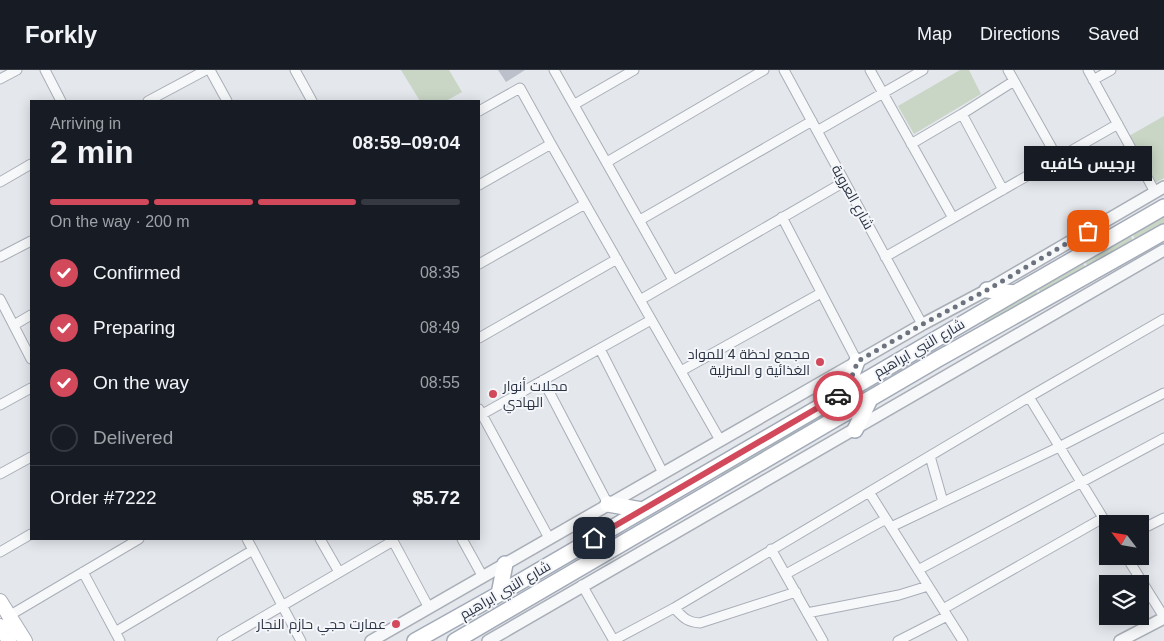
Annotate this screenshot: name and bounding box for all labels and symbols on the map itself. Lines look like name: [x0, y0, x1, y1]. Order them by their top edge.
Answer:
callout: برجيس كافيه: [1024, 146, 1152, 181]
street label: شارع العروبة: [828, 162, 877, 232]
pin: [1067, 210, 1109, 252]
street label: شارع النبي ابراهيم: [871, 316, 969, 384]
place label: مجمع لحظة 4 للمواد الغذائية و المنزلية: [688, 346, 810, 378]
marker: مجمع لحظة 4 للمواد الغذائية و المنزلية: [814, 356, 826, 368]
courier: [813, 371, 863, 421]
place label: محلات أنوار الهادي: [502, 377, 568, 414]
marker: محلات أنوار الهادي: [487, 388, 499, 400]
north arrow: [1099, 515, 1149, 565]
pin: [573, 517, 615, 559]
street label: شارع النبي ابراهيم: [457, 558, 555, 626]
place label: عمارت حجي حازم النجار: [256, 616, 386, 636]
marker: عمارت حجي حازم النجار: [390, 618, 402, 630]

